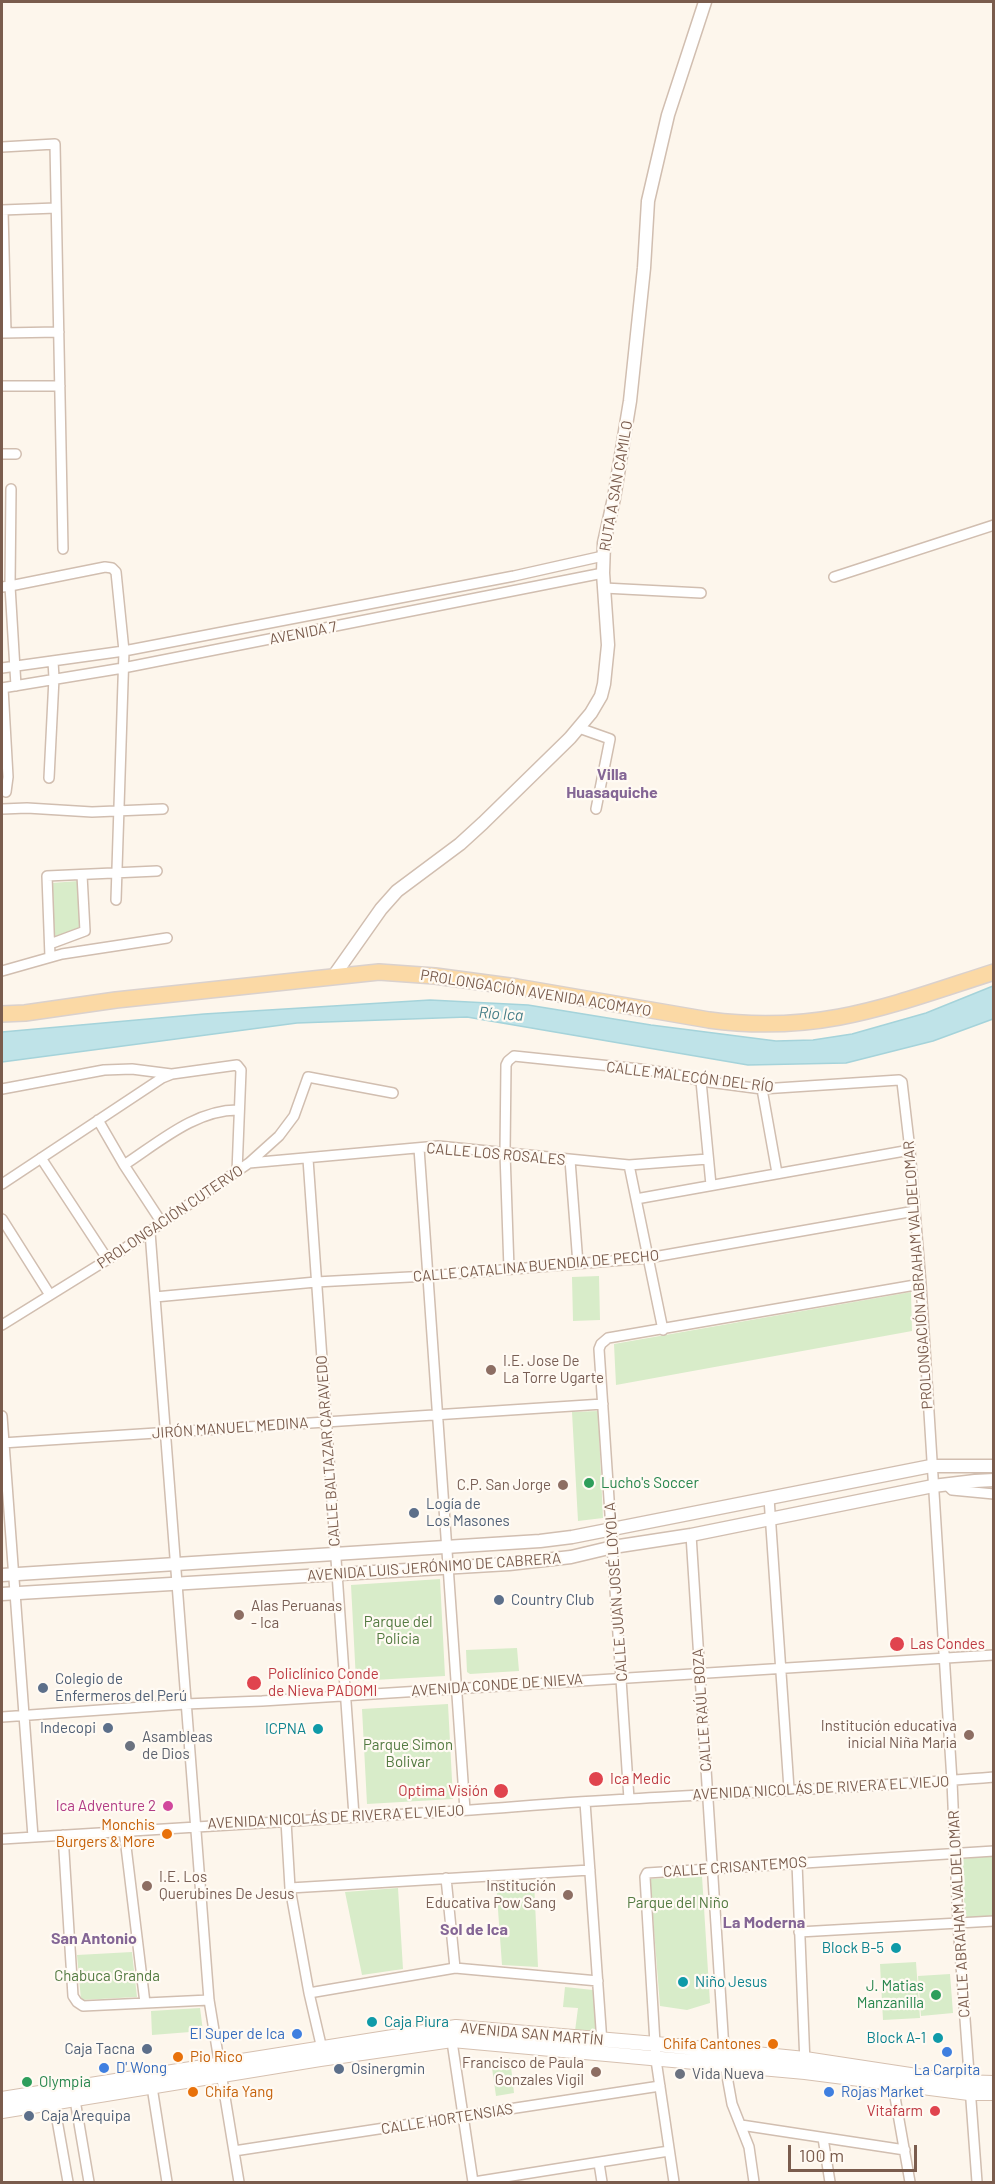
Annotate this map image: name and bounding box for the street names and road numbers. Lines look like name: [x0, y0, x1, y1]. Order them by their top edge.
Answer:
street label: RUTA A SAN CAMILO: [596, 419, 636, 553]
street label: AVENIDA 7: [268, 618, 338, 648]
street label: PROLONGACIÓN AVENIDA ACOMAYO: [419, 966, 653, 1020]
street label: CALLE MALECÓN DEL RÍO: [605, 1058, 775, 1096]
street label: CALLE LOS ROSALES: [426, 1139, 566, 1169]
street label: PROLONGACIÓN ABRAHAM VALDELOMAR: [900, 1140, 936, 1410]
street label: PROLONGACIÓN CUTERVO: [94, 1161, 246, 1273]
street label: CALLE CATALINA BUENDIA DE PECHO: [412, 1246, 660, 1286]
street label: CALLE BALTAZAR CARAVEDO: [312, 1355, 344, 1547]
street label: JIRÓN MANUEL MEDINA: [151, 1414, 309, 1442]
street label: CALLE JUAN JOSÉ LOYOLA: [601, 1502, 631, 1682]
street label: AVENIDA LUIS JERÓNIMO DE CABRERA: [306, 1549, 562, 1585]
street label: CALLE RAÚL BOZA: [689, 1648, 715, 1772]
street label: AVENIDA CONDE DE NIEVA: [411, 1670, 583, 1700]
street label: AVENIDA NICOLÁS DE RIVERA EL VIEJO: [692, 1772, 950, 1804]
street label: AVENIDA NICOLÁS DE RIVERA EL VIEJO: [207, 1801, 465, 1833]
street label: CALLE ABRAHAM VALDELOMAR: [945, 1810, 973, 2018]
street label: CALLE CRISANTEMOS: [663, 1853, 807, 1881]
street label: AVENIDA SAN MARTÍN: [460, 2019, 604, 2049]
street label: CALLE HORTENSIAS: [380, 2100, 514, 2138]

